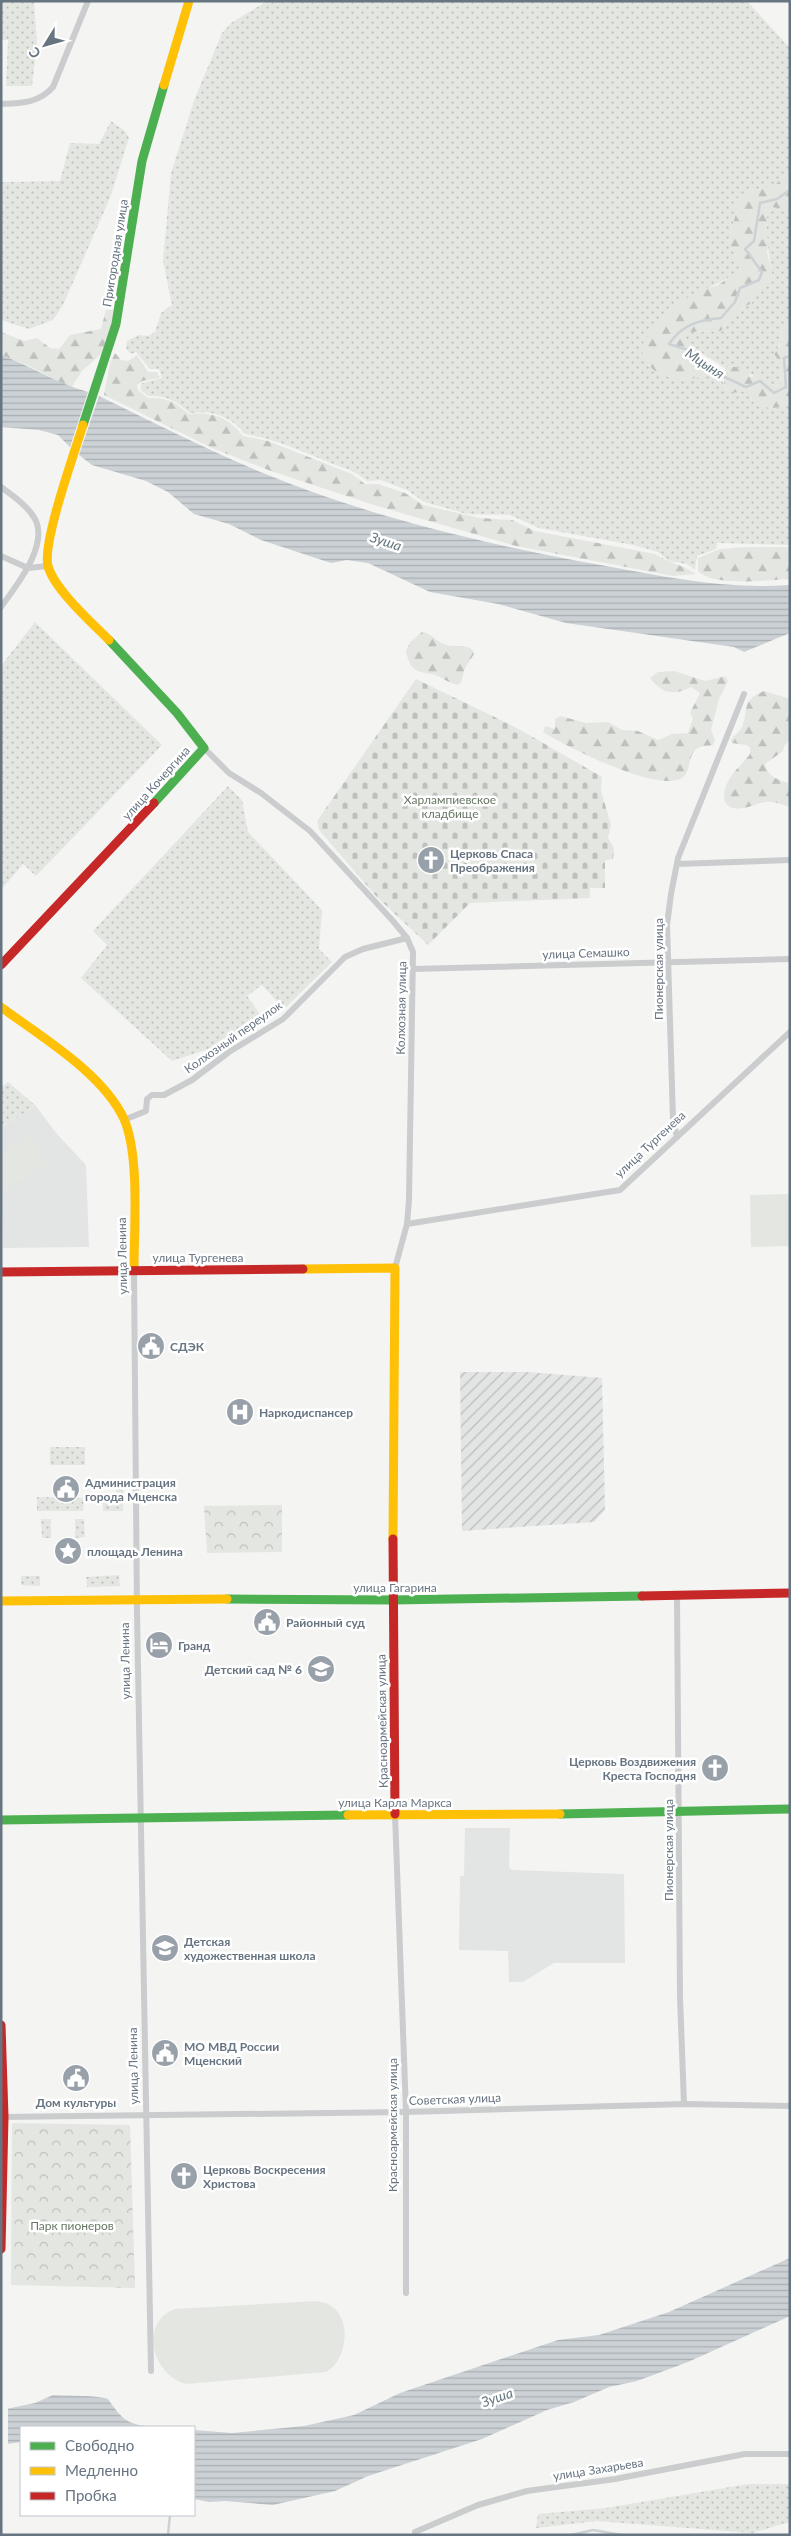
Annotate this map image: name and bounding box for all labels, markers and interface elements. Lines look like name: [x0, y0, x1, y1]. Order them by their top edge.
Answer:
north arrow: [20, 20, 70, 70]
text: С: [24, 44, 44, 62]
street label: Пригородная улица: [99, 198, 131, 308]
water label: Мцыня: [682, 344, 728, 382]
water label: Зуша: [367, 528, 404, 554]
street label: улица Кочергина: [119, 743, 193, 823]
park label: Харлампиевское кладбище: [404, 792, 496, 821]
church icon: Церковь Спаса Преображения: [416, 845, 446, 875]
place label: Церковь Спаса Преображения: [450, 846, 535, 875]
street label: Пионерская улица: [651, 918, 666, 1020]
street label: улица Семашко: [542, 944, 630, 962]
street label: Колхозная улица: [393, 961, 409, 1055]
street label: Колхозный переулок: [181, 997, 285, 1076]
street label: улица Тургенева: [612, 1108, 688, 1180]
street label: улица Ленина: [114, 1217, 130, 1295]
street label: улица Тургенева: [153, 1250, 243, 1265]
public building icon: СДЭК: [136, 1331, 166, 1361]
place label: СДЭК: [170, 1339, 205, 1354]
hospital icon: Наркодиспансер: [225, 1397, 255, 1427]
place label: Наркодиспансер: [259, 1405, 353, 1420]
public building icon: Администрация города Мценска: [51, 1474, 81, 1504]
place label: Администрация города Мценска: [84, 1475, 177, 1504]
place icon: площадь Ленина: [53, 1536, 83, 1566]
place label: площадь Ленина: [87, 1544, 183, 1559]
street label: улица Гагарина: [353, 1580, 437, 1595]
public building icon: Районный суд: [252, 1607, 282, 1637]
place label: Районный суд: [286, 1615, 365, 1630]
street label: улица Ленина: [117, 1622, 133, 1700]
hotel icon: Гранд: [144, 1630, 174, 1660]
place label: Гранд: [178, 1638, 211, 1653]
school or university icon: Детский сад № 6: [306, 1654, 336, 1684]
street label: Красноармейская улица: [373, 1654, 391, 1788]
place label: Детский сад № 6: [205, 1662, 302, 1677]
church icon: Церковь Воздвижения Креста Господня: [700, 1753, 730, 1783]
place label: Церковь Воздвижения Креста Господня: [569, 1754, 696, 1783]
street label: улица Карла Маркса: [338, 1795, 452, 1810]
street label: Пионерская улица: [661, 1799, 676, 1901]
school or university icon: Детская художественная школа: [150, 1933, 180, 1963]
place label: Детская художественная школа: [184, 1934, 316, 1963]
street label: улица Ленина: [125, 2027, 141, 2105]
public building icon: МО МВД России Мценский: [150, 2038, 180, 2068]
place label: МО МВД России Мценский: [184, 2039, 279, 2068]
street label: Красноармейская улица: [385, 2058, 400, 2192]
public building icon: Дом культуры: [61, 2063, 91, 2093]
street label: Советская улица: [409, 2090, 501, 2108]
place label: Дом культуры: [36, 2095, 116, 2110]
church icon: Церковь Воскресения Христова: [169, 2161, 199, 2191]
place label: Церковь Воскресения Христова: [203, 2162, 326, 2191]
park label: Парк пионеров: [30, 2218, 114, 2233]
water label: Зуша: [478, 2384, 515, 2411]
legend: [20, 2426, 195, 2516]
text: Свободно: [65, 2436, 134, 2454]
street label: улица Захарьева: [552, 2454, 644, 2484]
text: Медленно: [65, 2461, 138, 2479]
text: Пробка: [65, 2486, 117, 2504]

